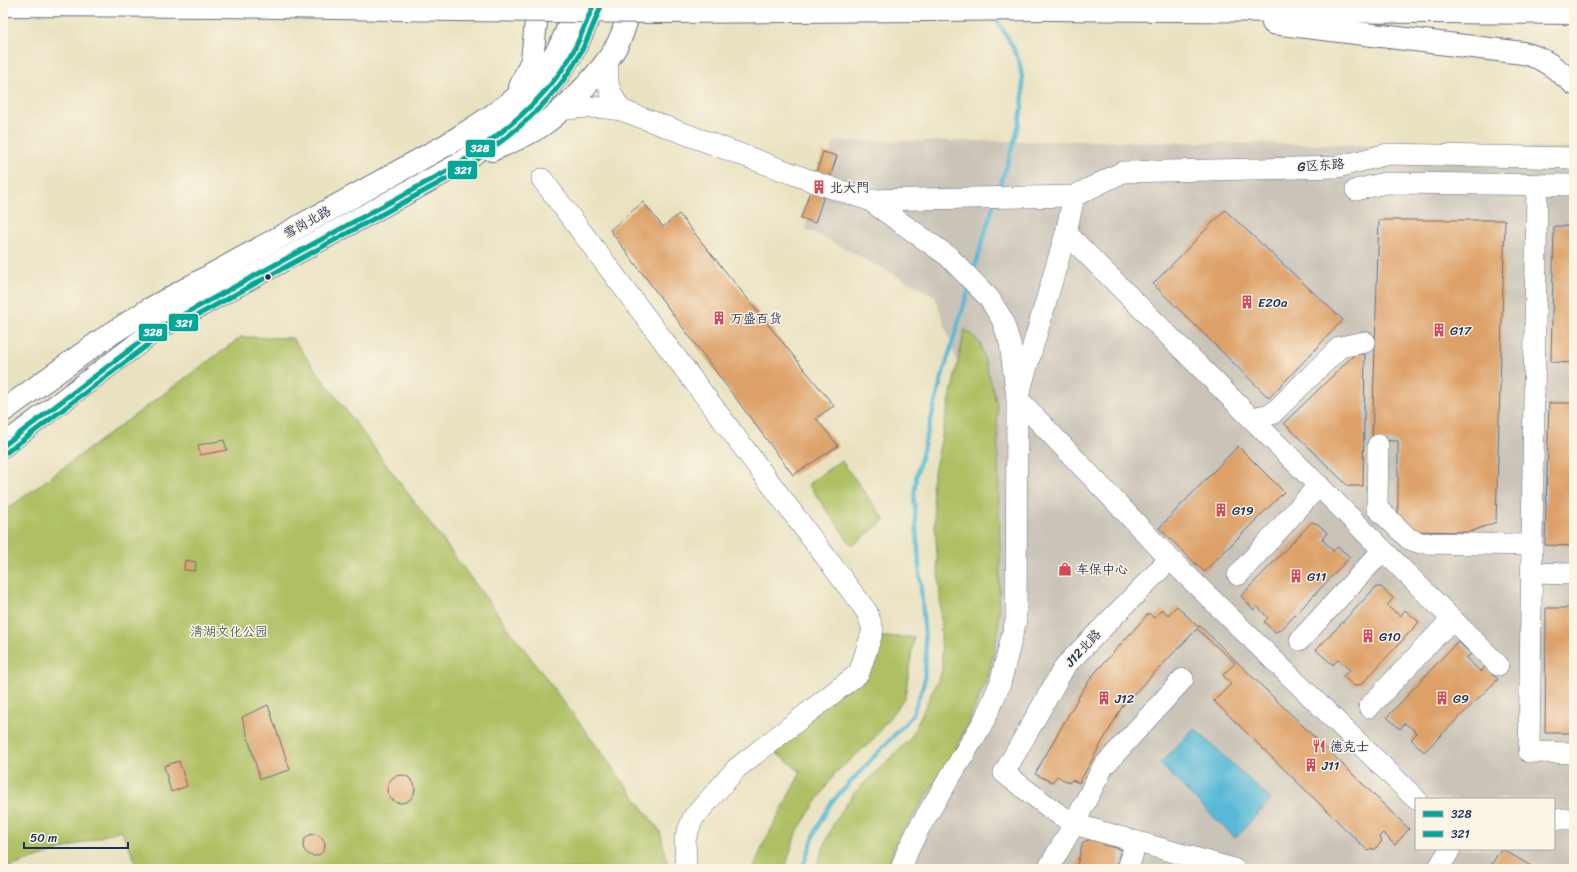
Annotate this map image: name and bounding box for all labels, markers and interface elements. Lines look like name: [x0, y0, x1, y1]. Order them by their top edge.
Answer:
line badge: 328: [465, 139, 496, 158]
text: 328: [469, 139, 490, 158]
street label: G区东路: [1297, 152, 1345, 178]
line badge: 321: [447, 160, 478, 180]
text: 321: [453, 161, 472, 180]
place label: 北大門: [830, 176, 869, 199]
building icon: 北大門: [811, 179, 827, 195]
street label: 雪岗北路: [279, 199, 335, 245]
unlabelled marker: [263, 272, 273, 282]
place label: E20a: [1258, 291, 1288, 314]
building icon: E20a: [1239, 294, 1255, 310]
place label: 万盛百货: [730, 307, 782, 330]
building icon: 万盛百货: [711, 310, 727, 326]
line badge: 321: [168, 313, 199, 332]
text: 321: [174, 314, 193, 333]
place label: G17: [1450, 319, 1473, 342]
building icon: G17: [1431, 322, 1447, 338]
line badge: 328: [138, 323, 168, 342]
text: 328: [142, 323, 163, 342]
place label: G19: [1232, 499, 1254, 522]
building icon: G19: [1213, 502, 1229, 518]
place label: 车保中心: [1076, 558, 1128, 581]
shop icon: 车保中心: [1057, 561, 1073, 577]
place label: G11: [1307, 565, 1327, 588]
building icon: G11: [1288, 568, 1304, 584]
park label: 清湖文化公园: [190, 620, 268, 643]
street label: J12北路: [1058, 624, 1107, 673]
place label: G10: [1379, 625, 1401, 648]
building icon: G10: [1360, 628, 1376, 644]
place label: J12: [1114, 687, 1135, 710]
place label: G9: [1453, 687, 1469, 710]
building icon: J12: [1096, 690, 1112, 706]
building icon: G9: [1434, 690, 1450, 706]
place label: 德克士: [1330, 735, 1369, 758]
restaurant icon: 德克士: [1311, 738, 1327, 754]
place label: J11: [1321, 754, 1340, 777]
building icon: J11: [1303, 757, 1319, 773]
legend: [1415, 798, 1555, 850]
text: 328: [1451, 803, 1472, 825]
text: 321: [1451, 823, 1470, 845]
scale bar: [24, 824, 128, 850]
text: 50 m: [30, 827, 57, 849]

